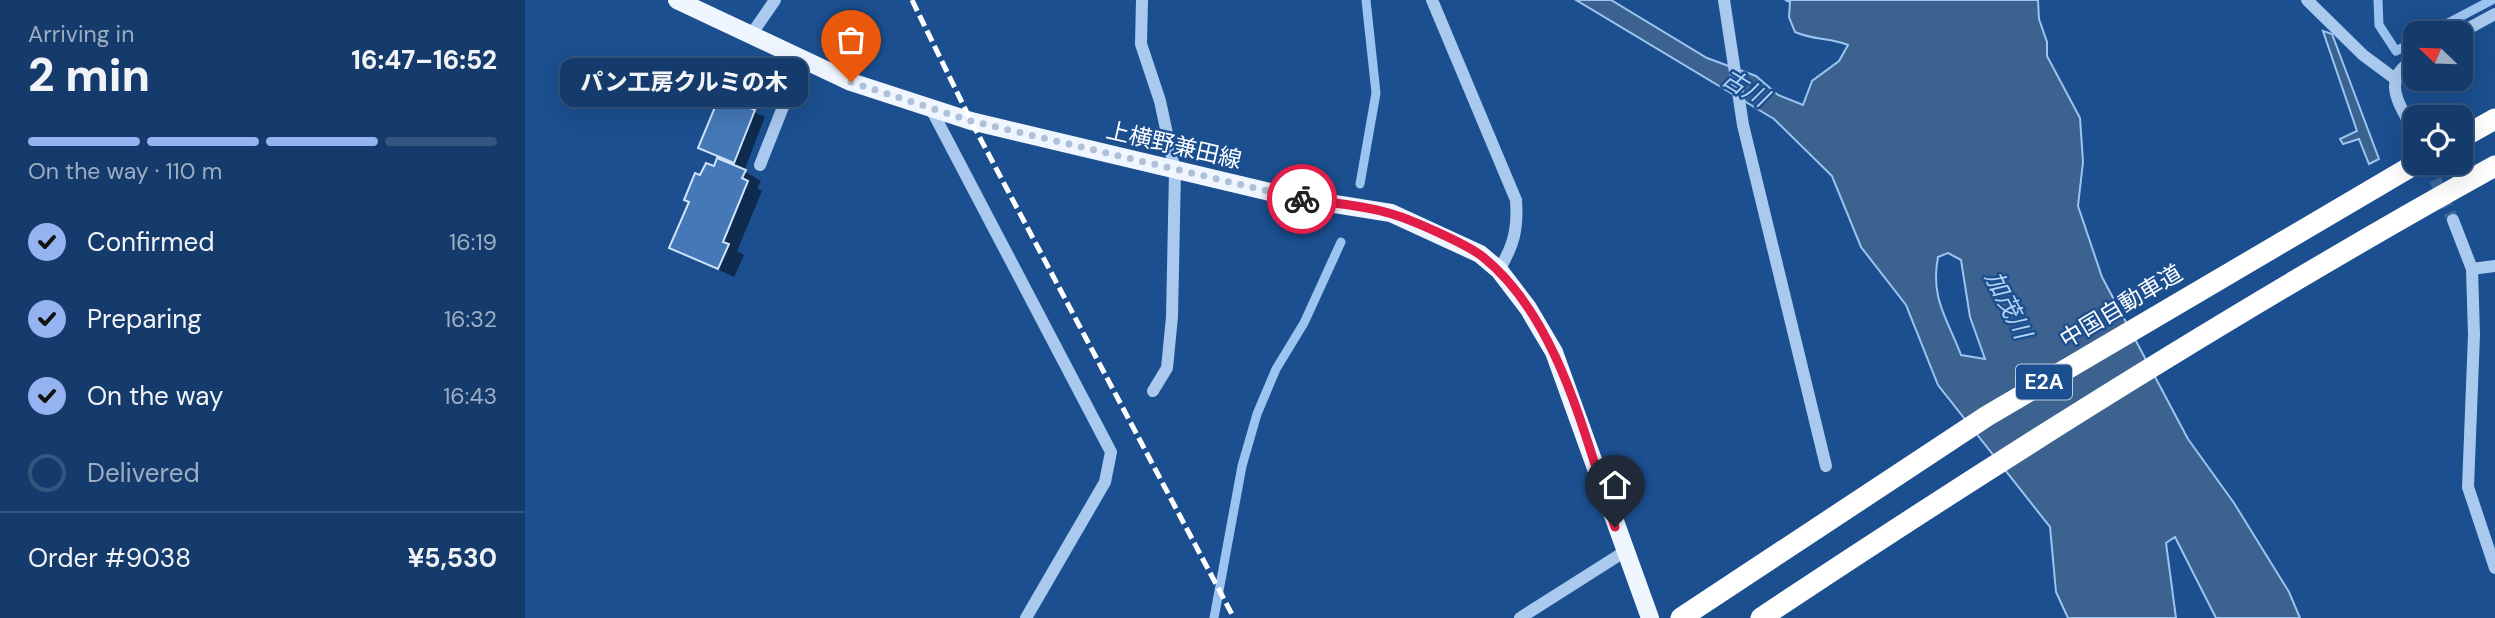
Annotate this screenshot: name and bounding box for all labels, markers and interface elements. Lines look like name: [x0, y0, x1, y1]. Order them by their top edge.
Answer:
pin: [821, 10, 881, 82]
text: Arriving in: [28, 19, 134, 49]
icon: bag: [832, 21, 870, 59]
north arrow: [2403, 21, 2473, 91]
map controls: [2403, 21, 2473, 175]
text: 16:47–16:52: [351, 43, 497, 77]
text: 2 min: [28, 45, 150, 105]
callout: パン工房クルミの木: [560, 57, 809, 106]
water label: 古川: [1717, 62, 1776, 115]
text: パン工房クルミの木: [580, 67, 788, 97]
button: locate: [2403, 105, 2473, 175]
street label: 上横野兼田線: [1103, 115, 1245, 175]
text: On the way · 110 m: [28, 156, 222, 186]
courier: [1267, 164, 1337, 234]
icon: bike: [1283, 180, 1321, 218]
icon: check: [28, 223, 66, 261]
text: Confirmed: [87, 225, 214, 259]
text: 16:19: [449, 227, 497, 257]
street label: 中国自動車道: [2054, 258, 2188, 354]
water label: 加茂川: [1978, 266, 2040, 347]
icon: check: [28, 300, 66, 338]
text: Preparing: [87, 302, 202, 336]
text: 16:32: [444, 304, 497, 334]
road number: E2A: [2016, 364, 2072, 400]
icon: check: [28, 377, 66, 415]
text: On the way: [87, 379, 223, 413]
text: 16:43: [443, 381, 497, 411]
pin: [1585, 455, 1645, 527]
text: Delivered: [87, 456, 200, 490]
icon: home: [1596, 466, 1634, 504]
text: Order #9038: [28, 541, 191, 575]
text: ¥5,530: [407, 541, 497, 575]

